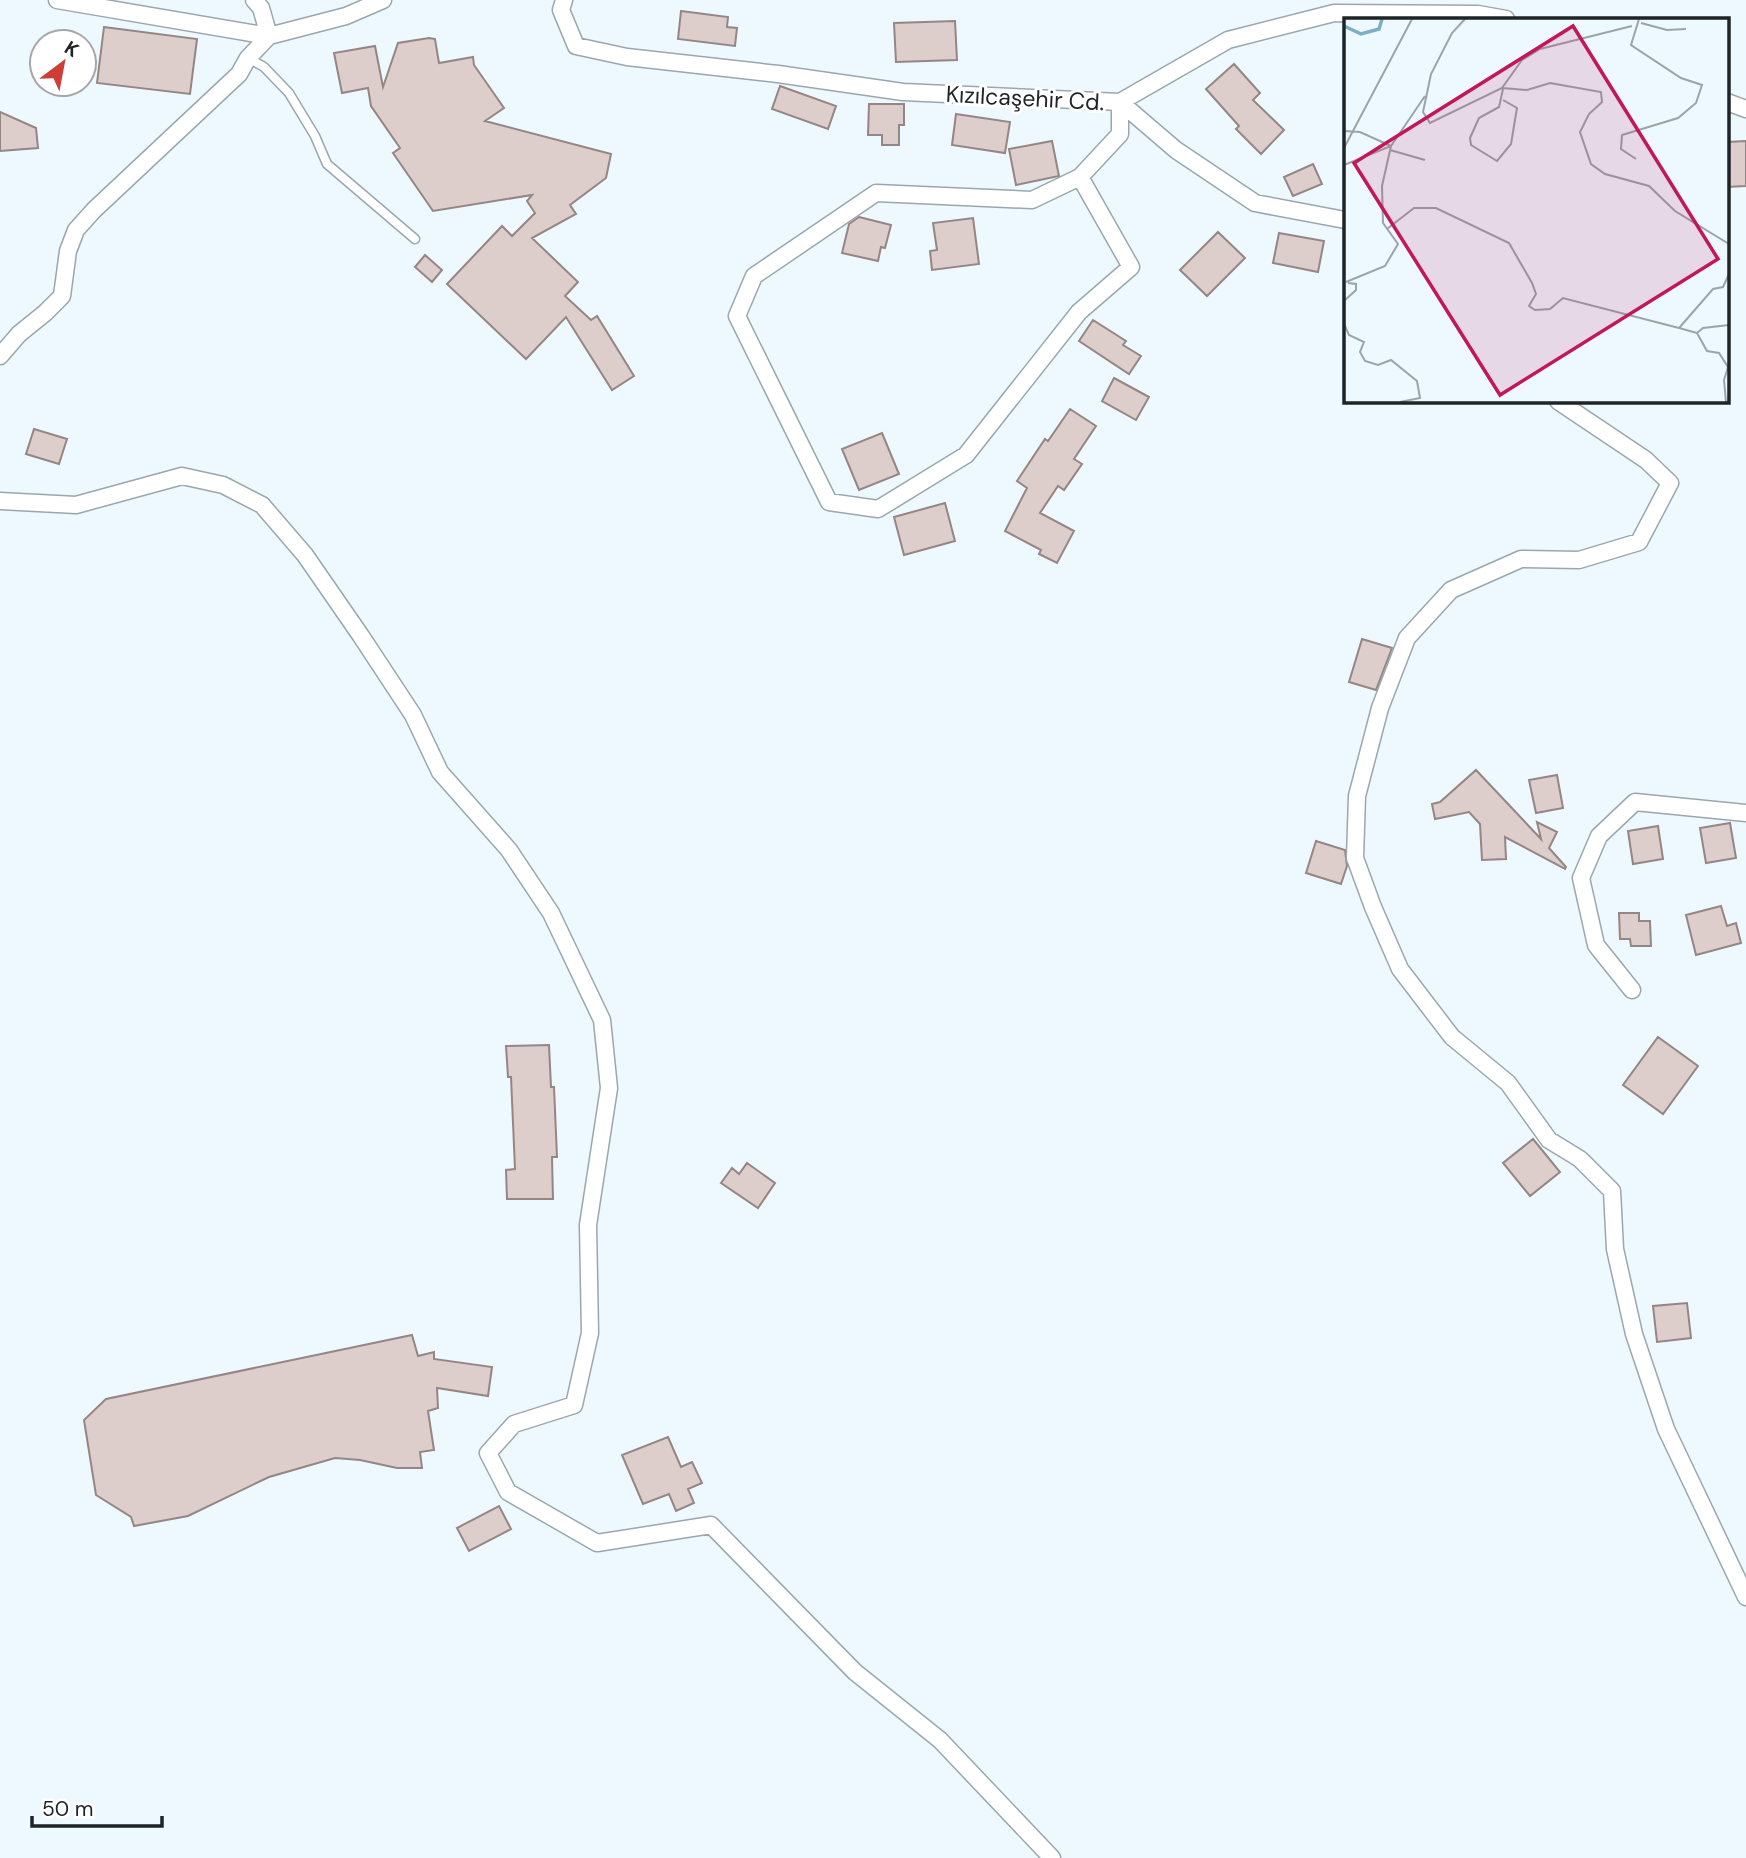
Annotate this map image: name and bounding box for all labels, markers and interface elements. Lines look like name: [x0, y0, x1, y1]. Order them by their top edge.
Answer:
inset map: [1344, 18, 1728, 402]
north arrow: [28, 28, 98, 98]
text: K: [60, 35, 84, 63]
street label: Kızılcaşehir Cd.: [945, 79, 1105, 117]
scale bar: [32, 1784, 161, 1828]
text: 50 m: [42, 1795, 93, 1823]

